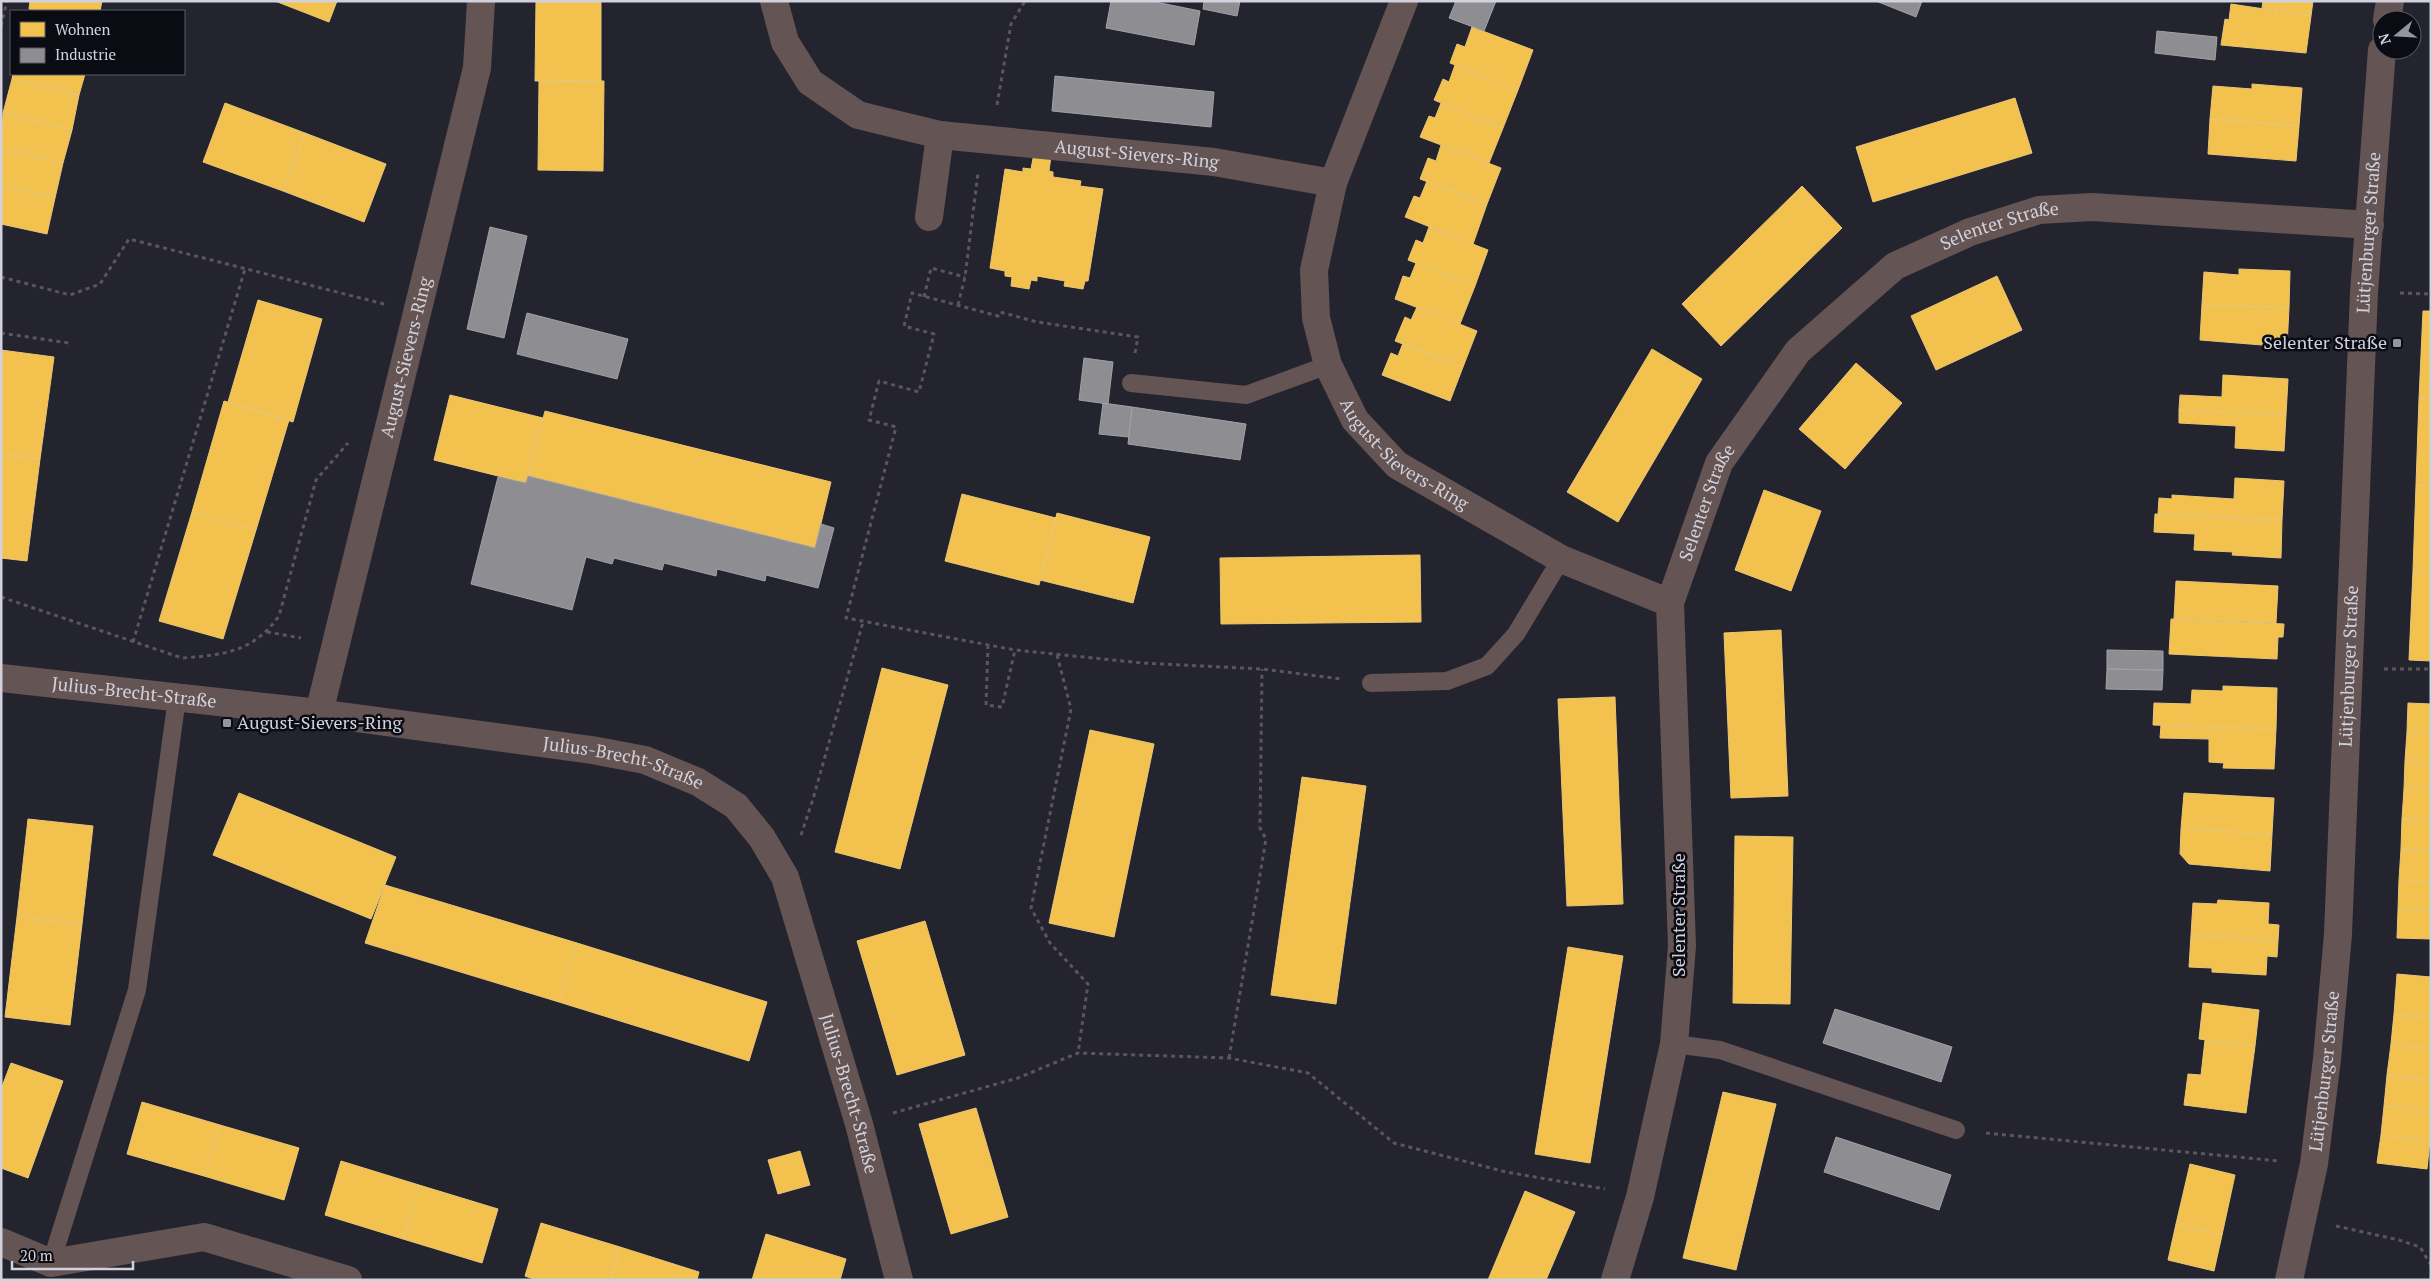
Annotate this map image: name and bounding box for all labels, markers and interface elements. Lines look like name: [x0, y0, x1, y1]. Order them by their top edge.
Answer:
legend: [10, 10, 185, 75]
north arrow: [2372, 10, 2422, 60]
text: Wohnen: [55, 19, 111, 39]
text: N: [2373, 31, 2395, 47]
text: Industrie: [55, 44, 116, 64]
street label: August-Sievers-Ring: [1054, 133, 1222, 174]
street label: Lütjenburger Straße: [2350, 151, 2385, 314]
street label: Selenter Straße: [1936, 196, 2059, 255]
street label: August-Sievers-Ring: [374, 274, 437, 440]
place label: Selenter Straße: [2263, 330, 2387, 354]
marker: Selenter Straße: [2391, 337, 2403, 349]
street label: August-Sievers-Ring: [1335, 394, 1474, 515]
street label: Selenter Straße: [1673, 439, 1740, 564]
street label: Lütjenburger Straße: [2333, 585, 2363, 747]
street label: Julius-Brecht-Straße: [51, 671, 218, 713]
place label: August-Sievers-Ring: [237, 710, 402, 734]
marker: August-Sievers-Ring: [221, 717, 233, 729]
street label: Julius-Brecht-Straße: [542, 731, 709, 794]
street label: Selenter Straße: [1666, 853, 1690, 977]
street label: Lütjenburger Straße: [2303, 990, 2344, 1153]
street label: Julius-Brecht-Straße: [815, 1010, 884, 1176]
scale bar: [12, 1238, 134, 1270]
text: 20 m: [20, 1245, 53, 1265]

